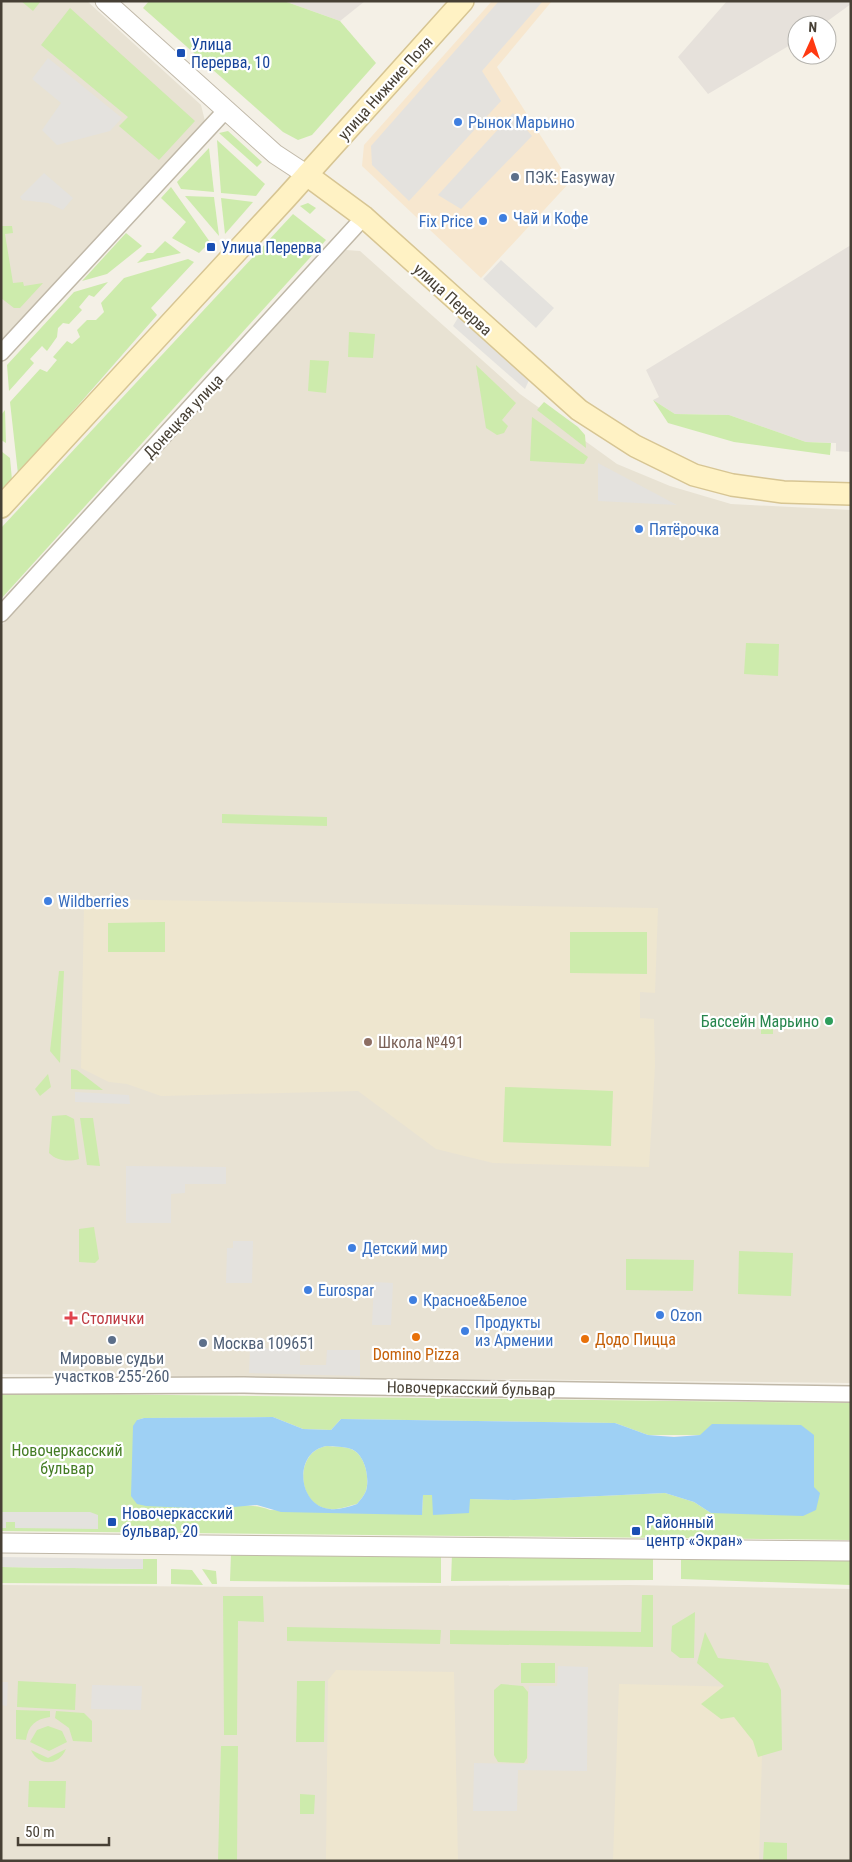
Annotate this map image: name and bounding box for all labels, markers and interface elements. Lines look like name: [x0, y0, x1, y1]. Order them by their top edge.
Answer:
north arrow: [787, 15, 837, 65]
text: N: [808, 19, 817, 35]
street label: улица Нижние Поля: [334, 33, 437, 144]
place label: Улица Перерва, 10: [191, 35, 270, 72]
marker: Улица Перерва, 10: [175, 47, 187, 59]
place label: Рынок Марьино: [468, 113, 575, 132]
marker: Рынок Марьино: [452, 116, 464, 128]
place label: ПЭК: Easyway: [525, 168, 615, 187]
marker: ПЭК: Easyway: [509, 171, 521, 183]
place label: Чай и Кофе: [513, 209, 588, 228]
place label: Fix Price: [419, 212, 473, 231]
marker: Чай и Кофе: [497, 212, 509, 224]
marker: Fix Price: [477, 215, 489, 227]
place label: Улица Перерва: [221, 238, 322, 257]
marker: Улица Перерва: [205, 241, 217, 253]
street label: улица Перерва: [410, 259, 496, 339]
street label: Донецкая улица: [140, 370, 227, 462]
place label: Пятёрочка: [649, 520, 719, 539]
marker: Пятёрочка: [633, 523, 645, 535]
place label: Wildberries: [58, 892, 129, 911]
marker: Wildberries: [42, 895, 54, 907]
place label: Бассейн Марьино: [701, 1012, 819, 1031]
marker: Бассейн Марьино: [823, 1015, 835, 1027]
place label: Школа №491: [378, 1033, 464, 1052]
marker: Школа №491: [362, 1036, 374, 1048]
place label: Детский мир: [362, 1239, 448, 1258]
marker: Детский мир: [346, 1242, 358, 1254]
place label: Eurospar: [318, 1281, 374, 1300]
marker: Eurospar: [302, 1284, 314, 1296]
place label: Красное&Белое: [423, 1291, 527, 1310]
marker: Красное&Белое: [407, 1294, 419, 1306]
place label: Ozon: [670, 1306, 702, 1325]
place label: Столички: [81, 1309, 144, 1328]
marker: Ozon: [654, 1309, 666, 1321]
marker: Столички: [65, 1312, 77, 1324]
place label: Продукты из Армении: [475, 1313, 553, 1350]
marker: Продукты из Армении: [459, 1325, 471, 1337]
place label: Додо Пицца: [595, 1330, 676, 1349]
marker: Domino Pizza: [410, 1331, 422, 1343]
marker: Додо Пицца: [579, 1333, 591, 1345]
marker: Мировые судьи участков 255-260: [106, 1334, 118, 1346]
place label: Москва 109651: [213, 1334, 315, 1353]
marker: Москва 109651: [197, 1337, 209, 1349]
place label: Domino Pizza: [373, 1345, 459, 1364]
place label: Мировые судьи участков 255-260: [55, 1349, 169, 1386]
street label: Новочеркасский бульвар: [387, 1378, 555, 1399]
park label: Новочеркасский бульвар: [11, 1441, 123, 1478]
place label: Новочеркасский бульвар, 20: [122, 1504, 233, 1541]
place label: Районный центр «Экран»: [646, 1513, 743, 1550]
marker: Новочеркасский бульвар, 20: [106, 1516, 118, 1528]
marker: Районный центр «Экран»: [630, 1525, 642, 1537]
scale bar: [18, 1814, 109, 1846]
text: 50 m: [25, 1823, 55, 1841]

